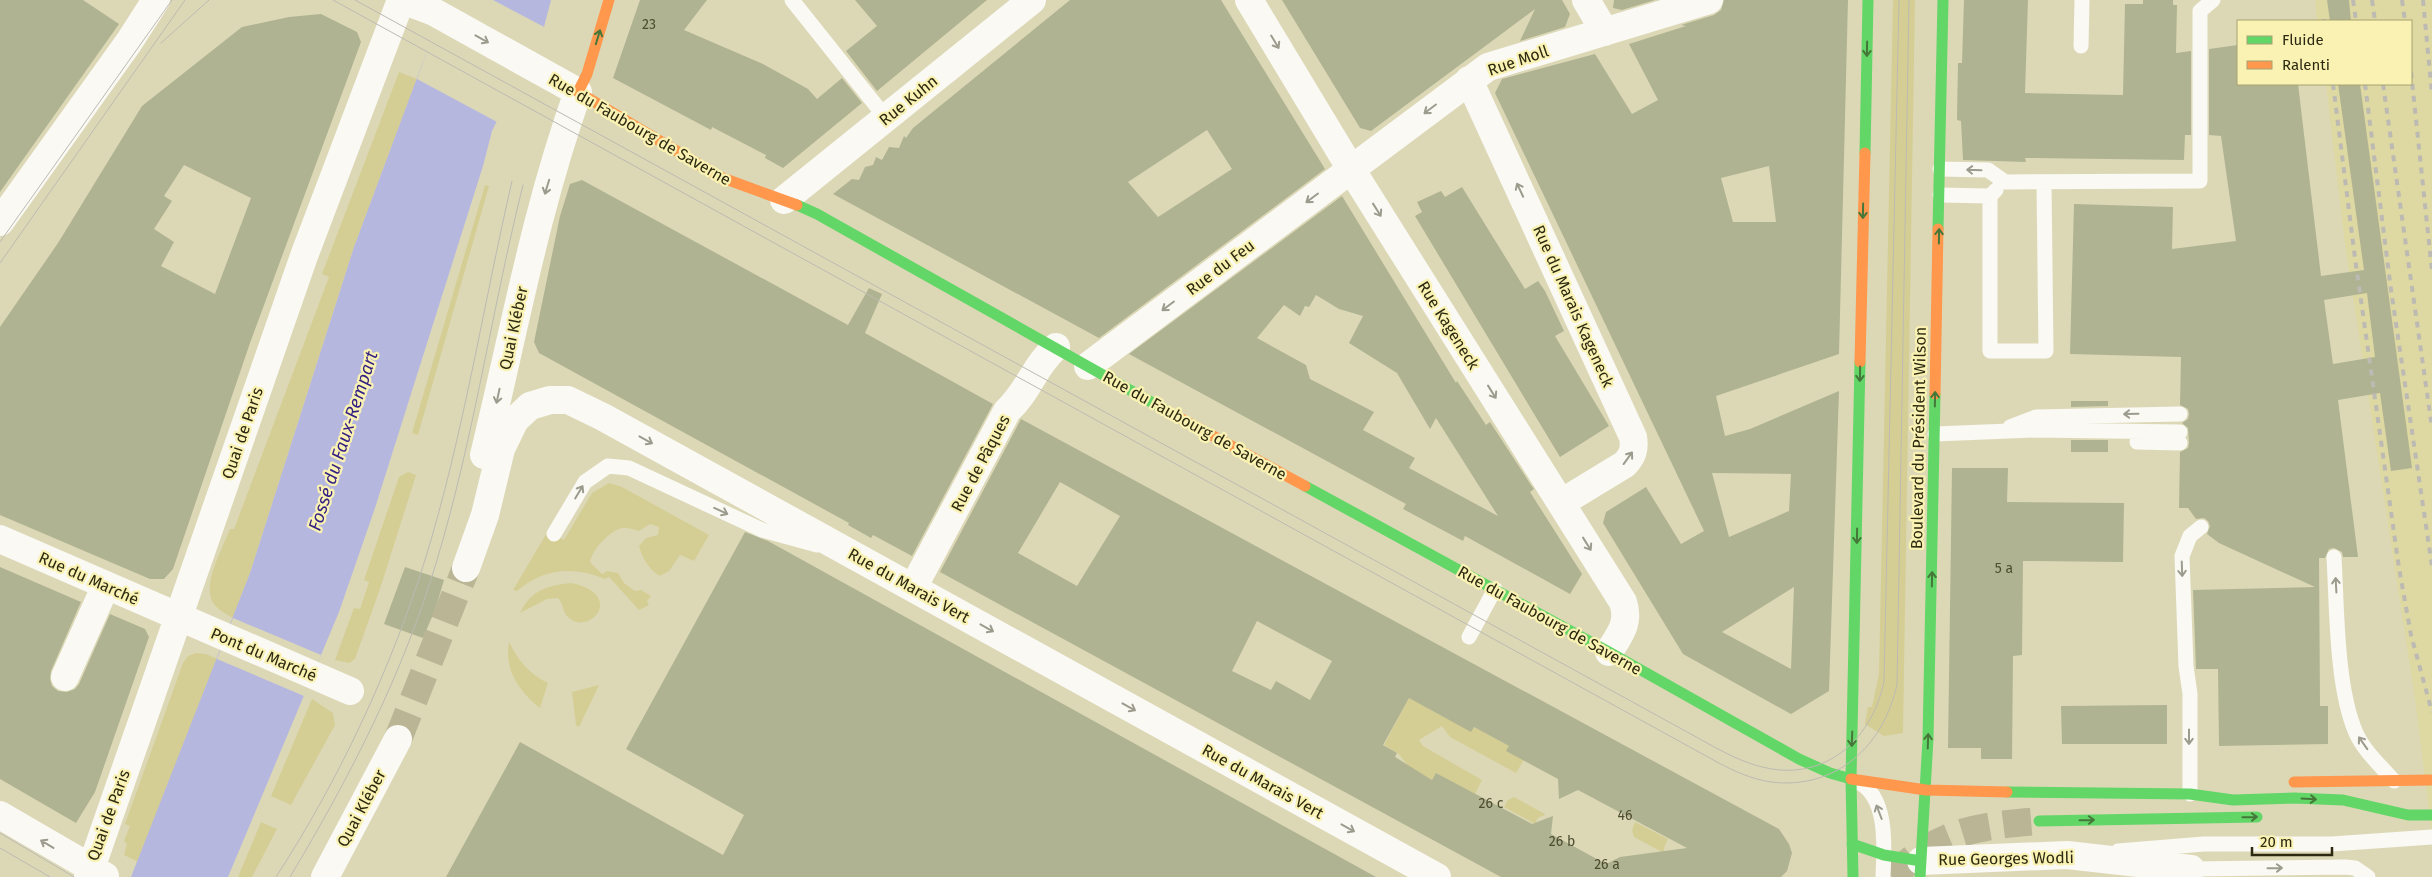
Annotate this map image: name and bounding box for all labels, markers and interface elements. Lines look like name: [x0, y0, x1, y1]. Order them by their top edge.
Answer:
house number: 23: [642, 16, 656, 33]
legend: [2237, 20, 2412, 85]
one-way arrow: [594, 29, 603, 45]
text: Fluide: [2282, 31, 2324, 49]
one-way arrow: [475, 34, 490, 44]
one-way arrow: [1270, 34, 1280, 48]
one-way arrow: [1862, 40, 1871, 56]
street label: Rue Moll: [1485, 41, 1551, 80]
text: Ralenti: [2282, 56, 2330, 74]
street label: Rue du Faubourg de Saverne: [545, 69, 734, 189]
street label: Rue Kuhn: [875, 71, 941, 130]
one-way arrow: [1423, 104, 1437, 114]
one-way arrow: [1967, 165, 1983, 174]
one-way arrow: [542, 178, 552, 194]
one-way arrow: [1515, 182, 1525, 197]
one-way arrow: [1306, 193, 1320, 203]
one-way arrow: [1858, 202, 1868, 219]
one-way arrow: [1372, 203, 1383, 217]
street label: Rue du Marais Kageneck: [1529, 222, 1618, 391]
one-way arrow: [1934, 228, 1944, 244]
street label: Rue du Feu: [1182, 236, 1258, 299]
street label: Rue Kageneck: [1414, 278, 1484, 374]
street label: Quai Kléber: [495, 284, 532, 372]
one-way arrow: [1162, 300, 1175, 311]
street label: Boulevard du Président Wilson: [1907, 327, 1930, 549]
water label: Fossé du Faux-Rempart: [304, 348, 383, 533]
one-way arrow: [1855, 365, 1865, 381]
street label: Rue du Faubourg de Saverne: [1100, 367, 1290, 484]
street label: Quai de Paris: [218, 385, 267, 481]
one-way arrow: [1487, 385, 1497, 399]
one-way arrow: [493, 387, 502, 403]
one-way arrow: [1931, 391, 1940, 407]
one-way arrow: [2123, 410, 2139, 419]
street label: Rue de Pâques: [947, 412, 1014, 515]
one-way arrow: [638, 435, 653, 445]
one-way arrow: [1623, 451, 1633, 465]
one-way arrow: [574, 484, 584, 499]
one-way arrow: [713, 507, 728, 516]
one-way arrow: [1852, 528, 1862, 544]
one-way arrow: [1583, 537, 1593, 551]
street label: Rue du Marais Vert: [845, 544, 973, 627]
street label: Rue du Marché: [36, 548, 142, 609]
house number: 5 a: [1995, 560, 2013, 577]
one-way arrow: [2178, 560, 2187, 576]
street label: Rue du Faubourg de Saverne: [1455, 562, 1645, 679]
one-way arrow: [1927, 571, 1936, 587]
one-way arrow: [2331, 577, 2340, 593]
street label: Pont du Marché: [208, 624, 320, 685]
one-way arrow: [979, 624, 994, 634]
one-way arrow: [1122, 702, 1137, 712]
one-way arrow: [2184, 728, 2194, 745]
one-way arrow: [1848, 731, 1857, 747]
one-way arrow: [1923, 733, 1933, 750]
one-way arrow: [2358, 737, 2368, 751]
street label: Rue du Marais Vert: [1199, 740, 1327, 823]
street label: Quai Kléber: [333, 766, 390, 850]
street label: Quai de Paris: [83, 767, 134, 863]
one-way arrow: [2300, 794, 2316, 803]
house number: 26 c: [1479, 795, 1504, 812]
one-way arrow: [1874, 804, 1883, 820]
house number: 46: [1618, 807, 1632, 824]
one-way arrow: [2242, 812, 2258, 822]
one-way arrow: [2079, 815, 2095, 825]
one-way arrow: [1340, 824, 1355, 833]
scale bar: [2252, 824, 2332, 856]
house number: 26 b: [1549, 833, 1575, 850]
text: 20 m: [2260, 833, 2293, 851]
one-way arrow: [40, 838, 54, 848]
street label: Rue Georges Wodli: [1938, 848, 2074, 869]
house number: 26 a: [1594, 856, 1620, 873]
one-way arrow: [2266, 863, 2282, 873]

